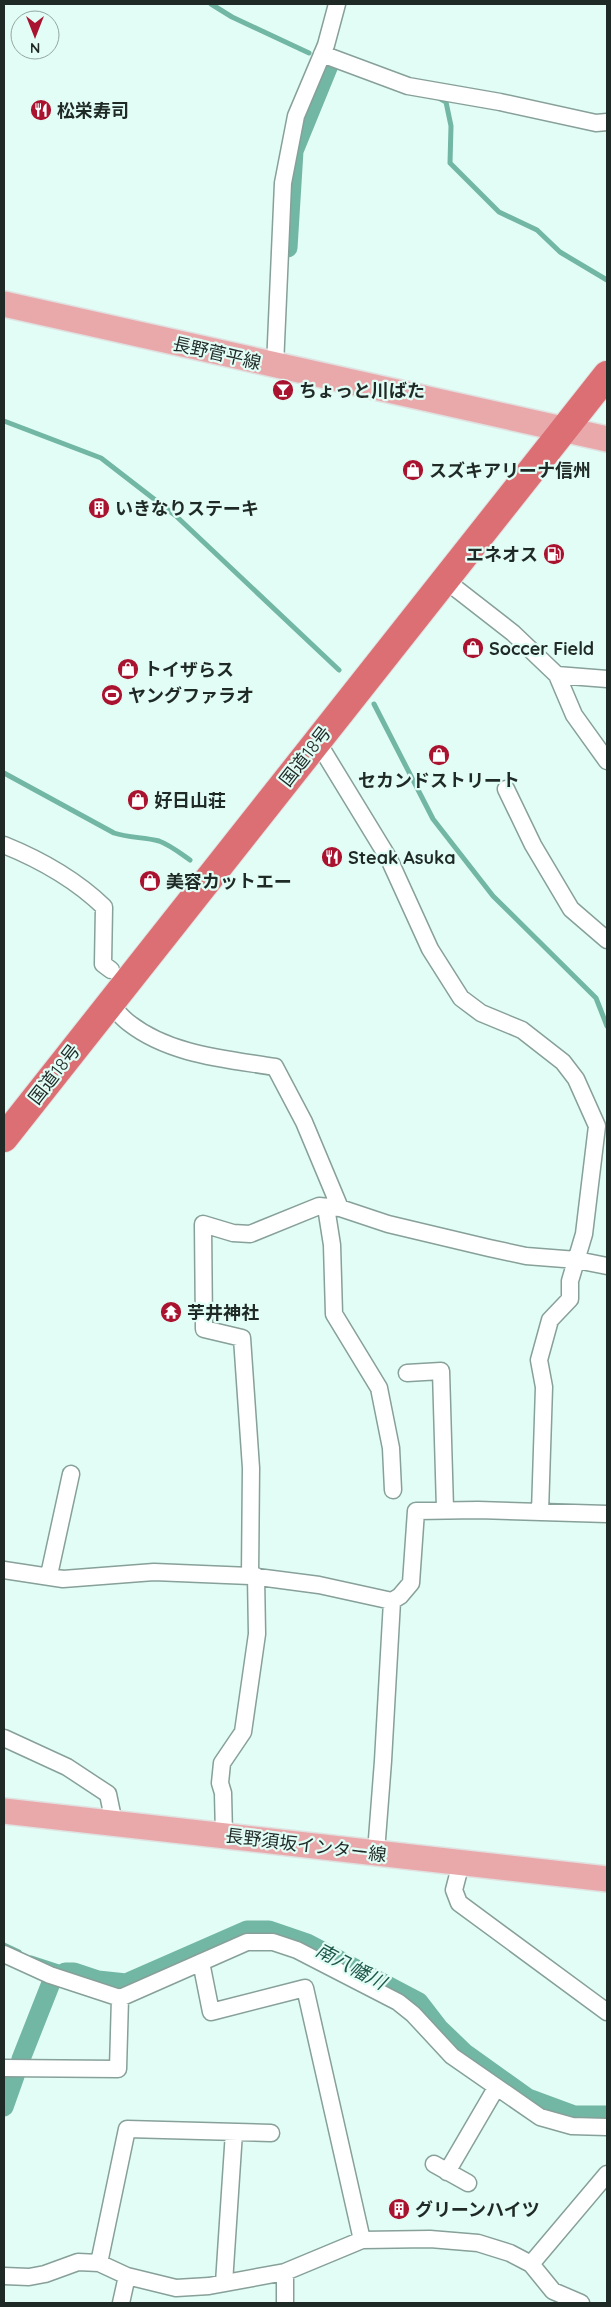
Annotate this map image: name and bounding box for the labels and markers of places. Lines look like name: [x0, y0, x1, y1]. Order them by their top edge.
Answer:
restaurant icon: 松栄寿司: [29, 98, 53, 122]
place label: 松栄寿司: [57, 99, 129, 122]
bar icon: ちょっと川ばた: [271, 378, 295, 402]
place label: ちょっと川ばた: [299, 379, 425, 402]
shop icon: スズキアリーナ信州: [401, 458, 425, 482]
place label: スズキアリーナ信州: [429, 459, 591, 482]
building icon: いきなりステーキ: [87, 496, 111, 520]
place label: いきなりステーキ: [115, 497, 259, 520]
fuel station icon: エネオス: [542, 542, 566, 566]
place label: エネオス: [466, 543, 538, 566]
shop icon: Soccer Field: [461, 636, 485, 660]
place label: Soccer Field: [489, 637, 594, 660]
shop icon: トイザらス: [116, 657, 140, 681]
place label: トイザらス: [144, 658, 234, 681]
sports icon: ヤングファラオ: [100, 683, 124, 707]
place label: ヤングファラオ: [128, 684, 254, 707]
shop icon: セカンドストリート: [427, 743, 451, 767]
place label: セカンドストリート: [358, 769, 520, 792]
shop icon: 好日山荘: [126, 788, 150, 812]
place label: 好日山荘: [154, 789, 226, 812]
restaurant icon: Steak Asuka: [320, 845, 344, 869]
place label: Steak Asuka: [348, 846, 456, 869]
shop icon: 美容カットエー: [138, 869, 162, 893]
place label: 美容カットエー: [166, 870, 292, 893]
temple icon: 芋井神社: [159, 1300, 183, 1324]
place label: 芋井神社: [187, 1301, 259, 1324]
building icon: グリーンハイツ: [387, 2197, 411, 2221]
place label: グリーンハイツ: [415, 2198, 540, 2221]

